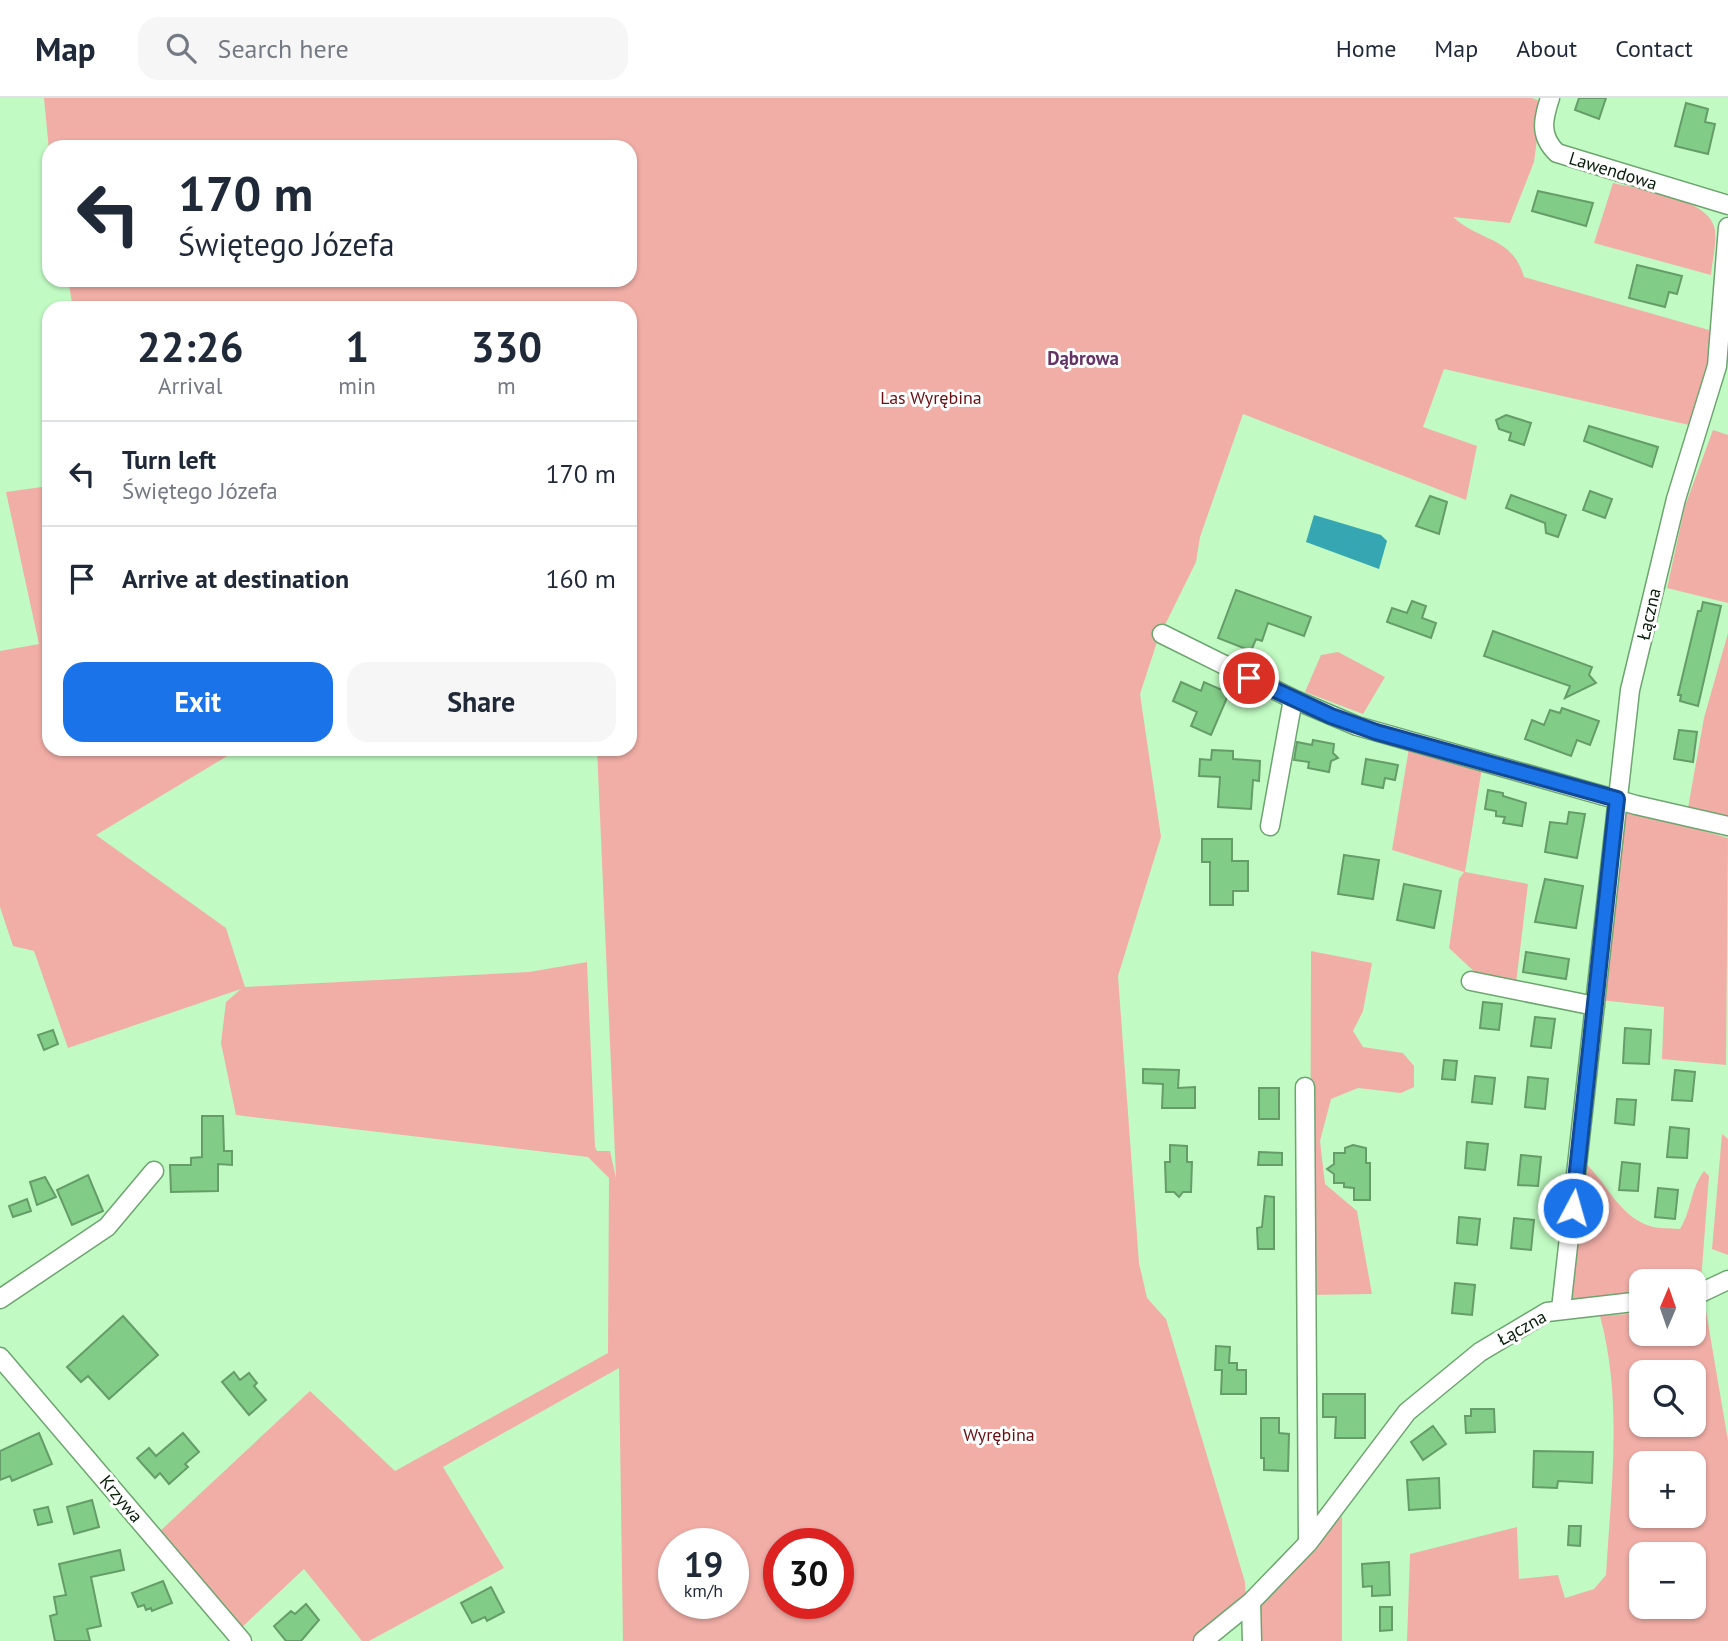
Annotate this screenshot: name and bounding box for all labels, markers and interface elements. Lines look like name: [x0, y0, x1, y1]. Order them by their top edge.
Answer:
search box: [138, 17, 628, 80]
text: Map: [35, 27, 96, 70]
icon: search: [162, 29, 200, 67]
text: Search here: [218, 32, 349, 65]
text: Home: [1336, 33, 1396, 64]
text: Map: [1434, 33, 1478, 64]
text: About: [1516, 33, 1577, 64]
text: Contact: [1615, 33, 1693, 64]
street label: Lawendowa: [1566, 146, 1660, 195]
text: 170 m: [178, 161, 313, 225]
icon: left: [63, 168, 154, 259]
text: Świętego Józefa: [178, 223, 395, 265]
text: 22:26: [137, 319, 243, 374]
text: 1: [345, 319, 369, 374]
text: 330: [471, 319, 542, 374]
district label: Dąbrowa: [1047, 346, 1119, 370]
text: Arrival: [158, 371, 222, 400]
text: min: [338, 371, 376, 400]
text: m: [497, 371, 516, 400]
park label: Las Wyrębina: [880, 386, 982, 409]
text: Turn left: [122, 443, 216, 476]
icon: left: [63, 455, 101, 493]
text: 170 m: [545, 457, 616, 490]
text: Świętego Józefa: [122, 476, 278, 505]
icon: arrive: [63, 560, 101, 598]
text: Arrive at destination: [122, 562, 349, 595]
text: 160 m: [545, 562, 616, 595]
street label: Łączna: [1631, 586, 1666, 642]
pin: [1219, 648, 1279, 708]
icon: arrive: [1230, 659, 1268, 697]
button: Exit: [63, 662, 333, 742]
button: Share: [347, 662, 616, 742]
position arrow: [1536, 1171, 1610, 1245]
north arrow: [1629, 1269, 1706, 1346]
map controls: [1629, 1269, 1706, 1619]
street label: Łączna: [1493, 1305, 1550, 1350]
button: search: [1629, 1360, 1706, 1437]
park label: Wyrębina: [963, 1423, 1035, 1446]
button: +: [1629, 1451, 1706, 1528]
street label: Krzywa: [95, 1470, 148, 1527]
speed limit sign: 30: [763, 1528, 854, 1619]
text: 19: [684, 1541, 723, 1587]
button: −: [1629, 1542, 1706, 1619]
text: km/h: [684, 1579, 723, 1602]

